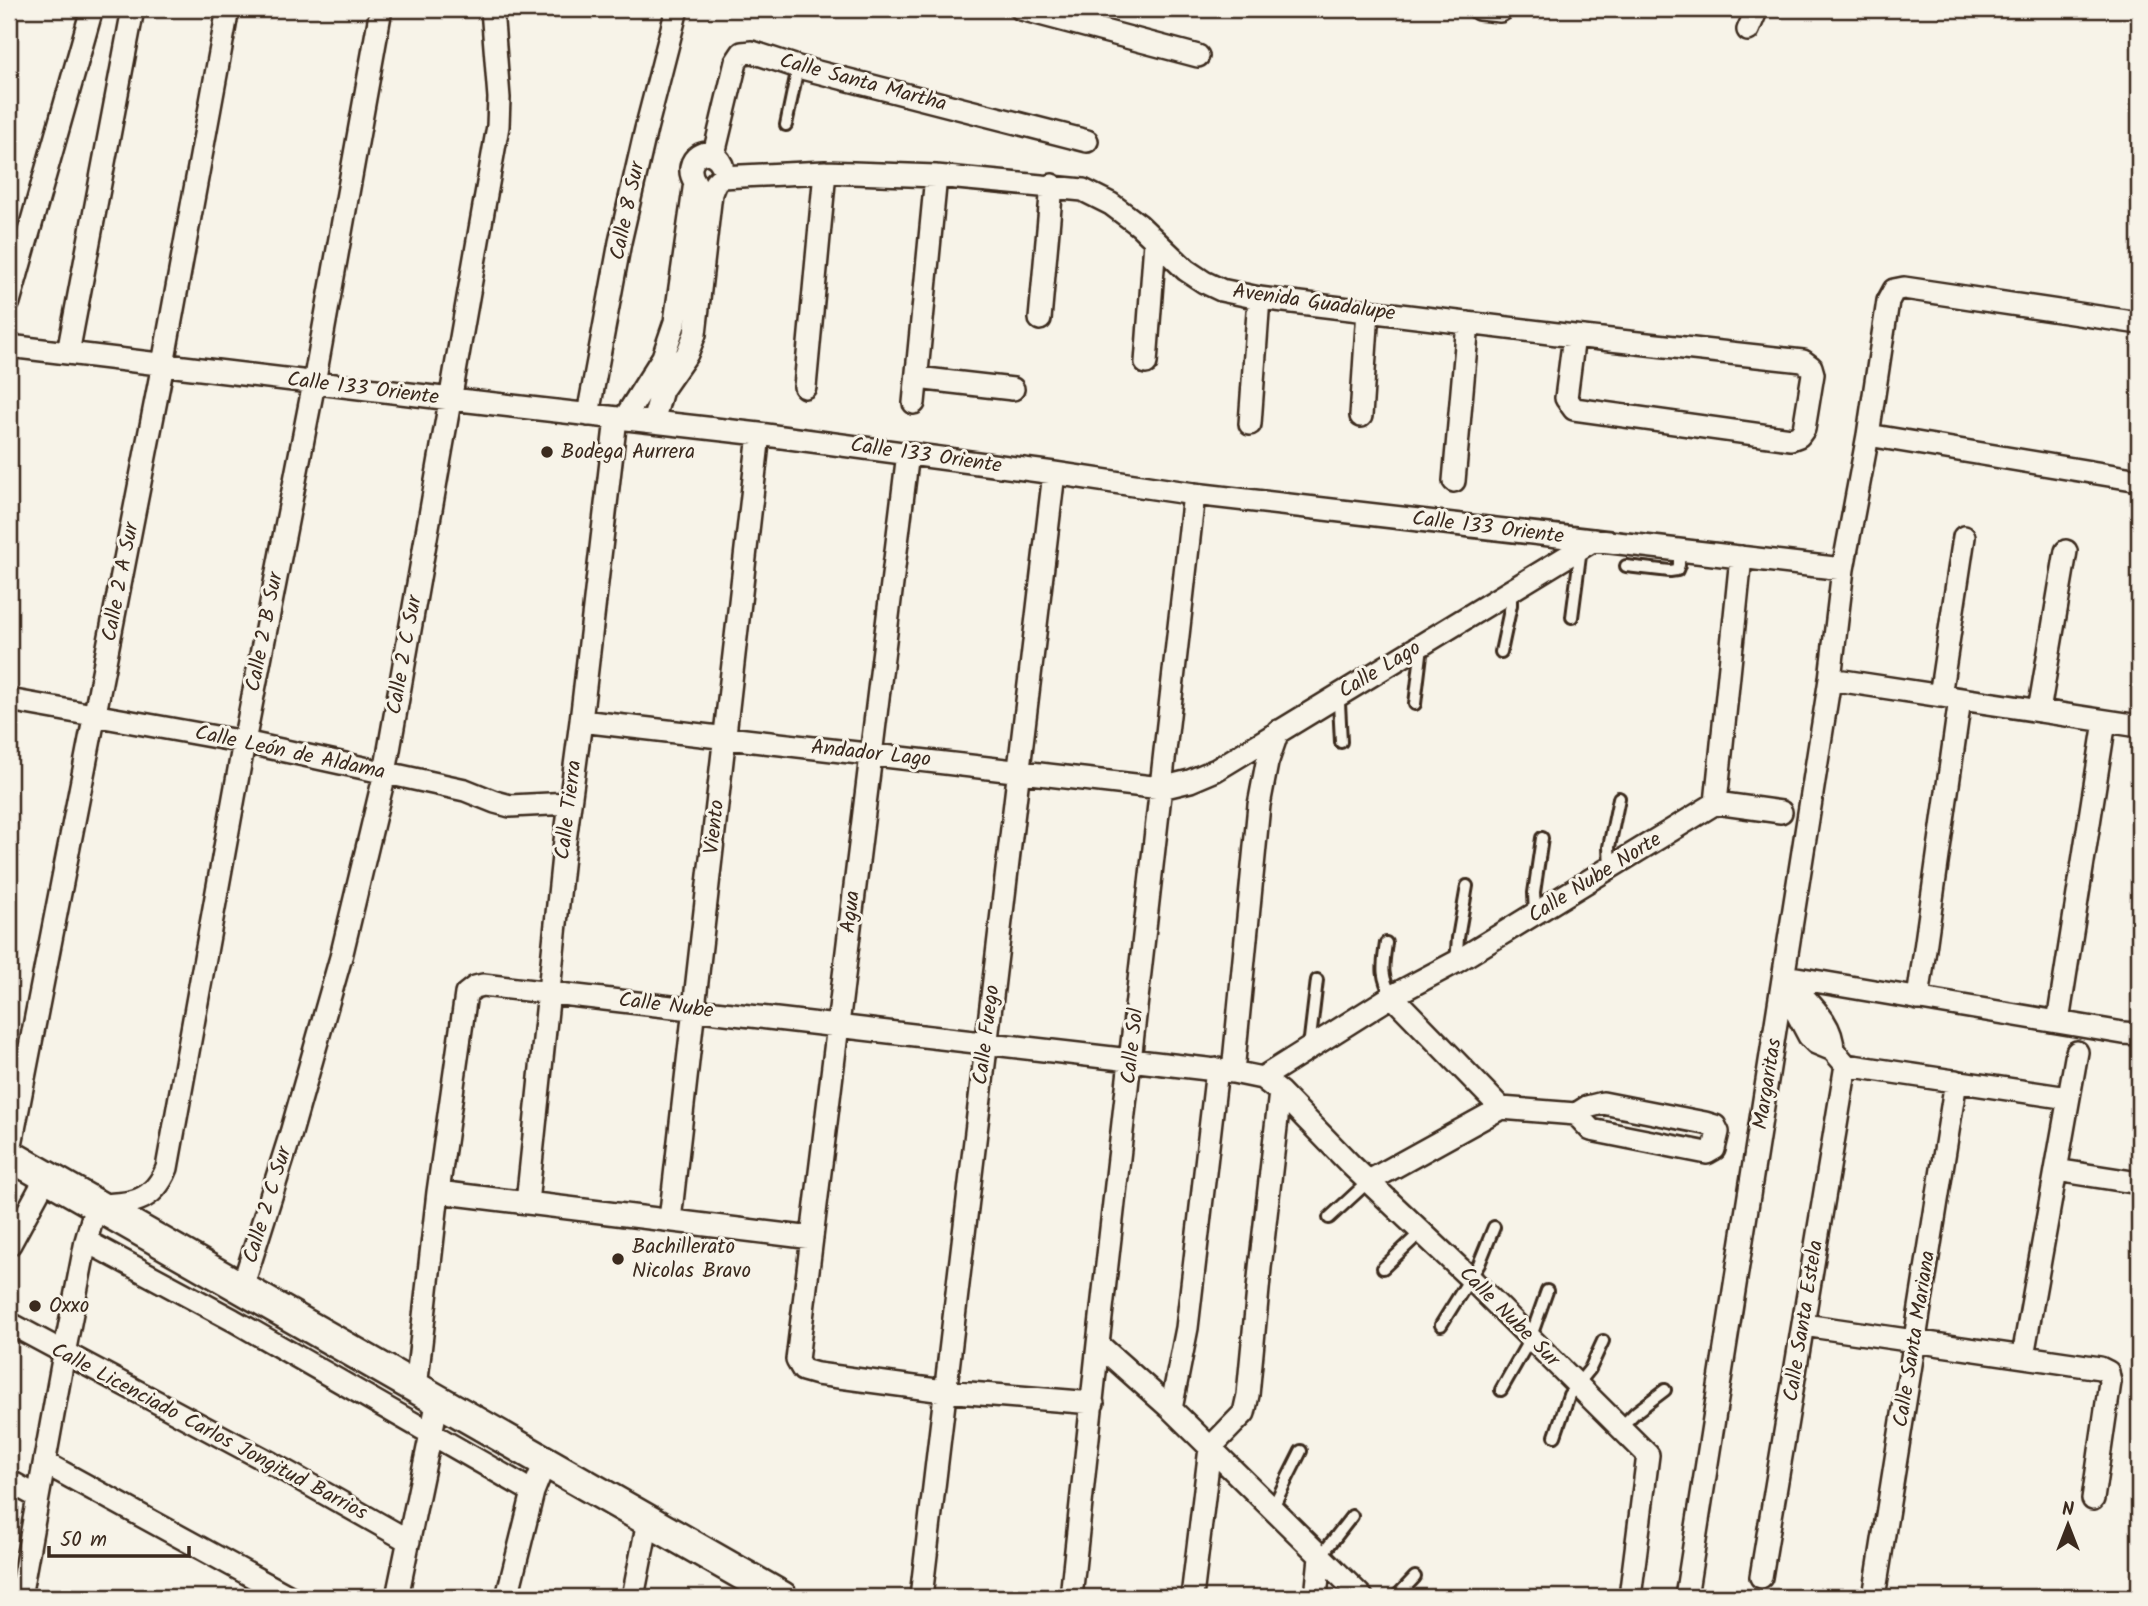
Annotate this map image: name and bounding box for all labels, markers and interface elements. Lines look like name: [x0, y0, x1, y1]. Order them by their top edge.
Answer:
street label: Calle Santa Martha: [776, 45, 950, 121]
street label: Calle 8 Sur: [601, 158, 655, 263]
street label: Avenida Guadalupe: [1231, 275, 1398, 331]
street label: Calle 133 Oriente: [285, 363, 441, 415]
street label: Calle 133 Oriente: [848, 429, 1004, 483]
place label: Bodega Aurrera: [561, 436, 695, 469]
marker: Bodega Aurrera: [539, 444, 555, 460]
street label: Calle 133 Oriente: [1410, 502, 1566, 554]
street label: Calle 2 A Sur: [93, 519, 149, 644]
street label: Calle 2 B Sur: [237, 568, 293, 695]
street label: Calle 2 C Sur: [378, 592, 432, 717]
street label: Calle Lago: [1332, 632, 1428, 708]
street label: Calle León de Aldama: [192, 717, 388, 789]
street label: Andador Lago: [809, 731, 933, 777]
street label: Calle Tierra: [547, 758, 591, 862]
street label: Viento: [696, 798, 734, 856]
street label: Calle Nube Norte: [1522, 823, 1669, 932]
street label: Agua: [832, 889, 870, 935]
street label: Calle Fuego: [964, 983, 1010, 1087]
street label: Calle Nube: [617, 984, 716, 1028]
street label: Calle Sol: [1113, 1006, 1153, 1086]
street label: Margaritas: [1745, 1036, 1792, 1132]
street label: Calle 2 C Sur: [235, 1142, 302, 1267]
place label: Bachillerato Nicolas Bravo: [632, 1231, 751, 1288]
street label: Calle Santa Estela: [1775, 1238, 1833, 1404]
street label: Calle Santa Mariana: [1885, 1248, 1945, 1430]
marker: Bachillerato Nicolas Bravo: [610, 1251, 626, 1267]
street label: Calle Nube Sur: [1451, 1259, 1568, 1376]
place label: Oxxo: [49, 1290, 89, 1323]
marker: Oxxo: [27, 1298, 43, 1314]
street label: Calle Licenciado Carlos Jongitud Barrios: [45, 1334, 373, 1530]
north arrow: [2032, 1490, 2102, 1560]
text: N: [2062, 1495, 2074, 1525]
scale bar: [49, 1515, 189, 1559]
text: 50 m: [60, 1524, 107, 1557]

